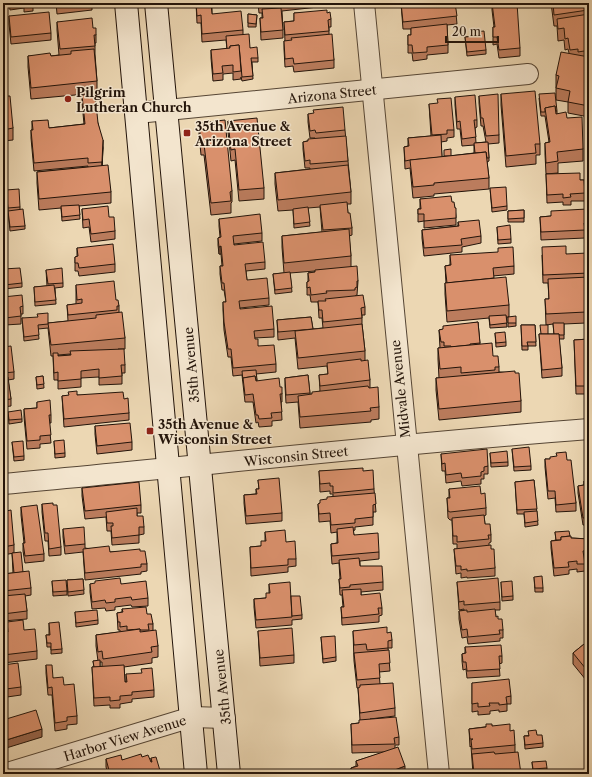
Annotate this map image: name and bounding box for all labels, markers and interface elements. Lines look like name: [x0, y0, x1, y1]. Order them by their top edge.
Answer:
scale bar: [446, 18, 498, 44]
text: 20 m: [452, 24, 481, 39]
street label: Arizona Street: [286, 81, 377, 107]
place label: Pilgrim Lutheran Church: [76, 84, 192, 115]
marker: Pilgrim Lutheran Church: [63, 94, 73, 104]
place label: 35th Avenue & Arizona Street: [194, 118, 292, 149]
marker: 35th Avenue & Arizona Street: [182, 128, 192, 138]
street label: 35th Avenue: [180, 326, 202, 404]
street label: Midvale Avenue: [387, 339, 413, 439]
place label: 35th Avenue & Wisconsin Street: [157, 416, 273, 447]
marker: 35th Avenue & Wisconsin Street: [145, 426, 155, 436]
street label: Wisconsin Street: [242, 443, 349, 470]
street label: 35th Avenue: [210, 648, 234, 726]
street label: Harbor View Avenue: [62, 712, 188, 764]

